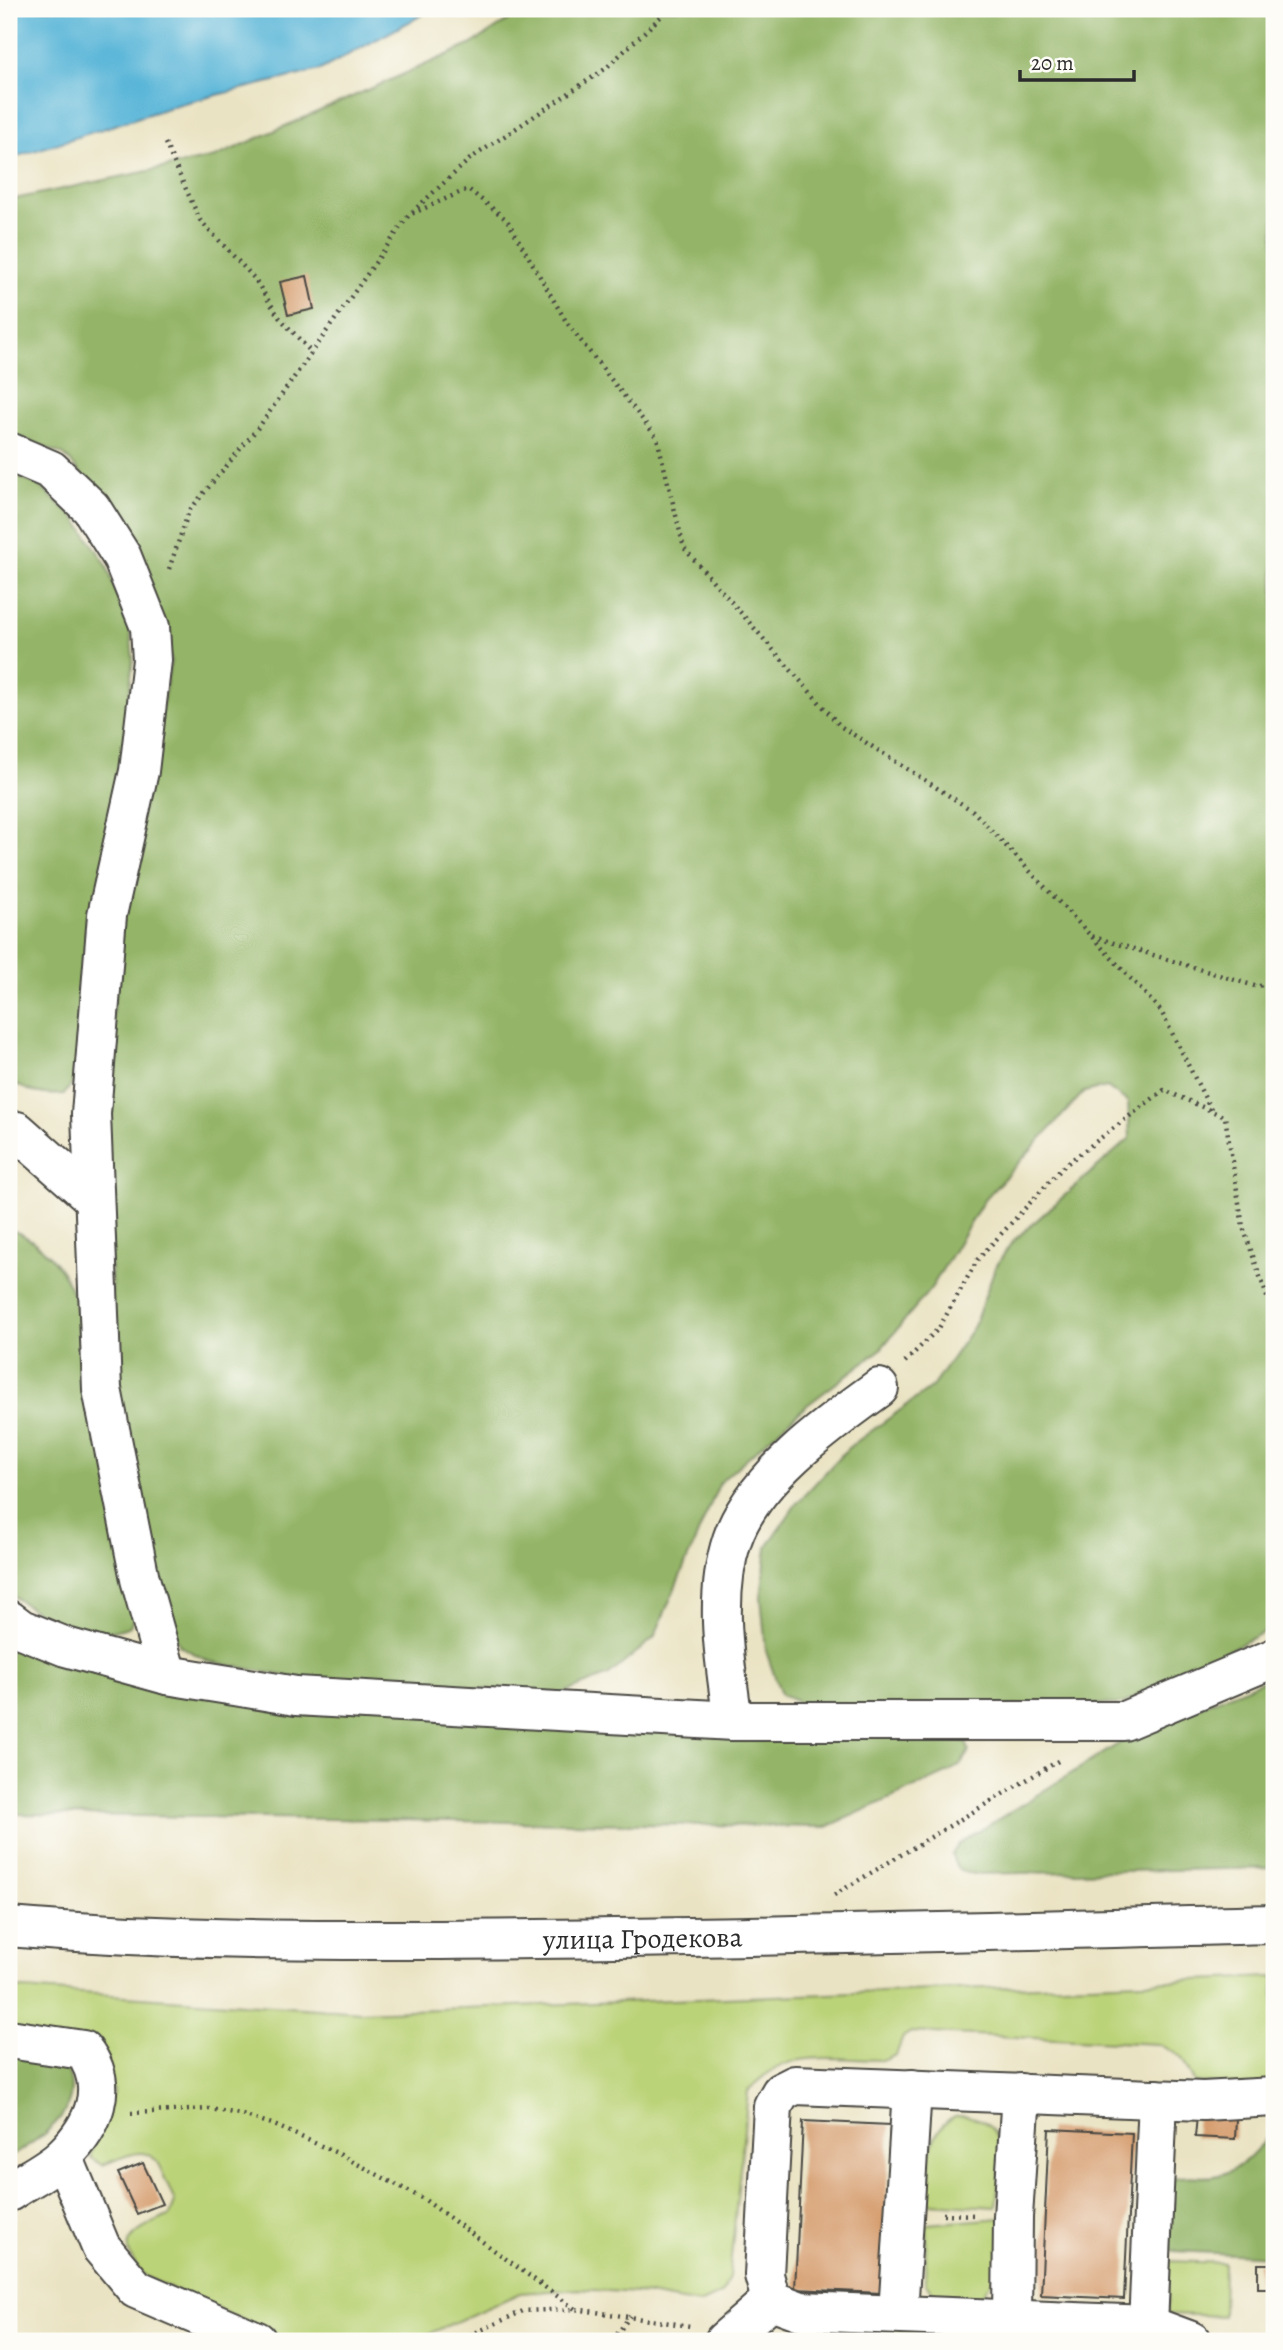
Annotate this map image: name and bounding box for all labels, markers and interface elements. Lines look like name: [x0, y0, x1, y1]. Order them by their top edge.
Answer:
scale bar: [1020, 38, 1134, 82]
text: 20 m: [1031, 49, 1074, 77]
street label: улица Гродекова: [542, 1918, 743, 1959]

